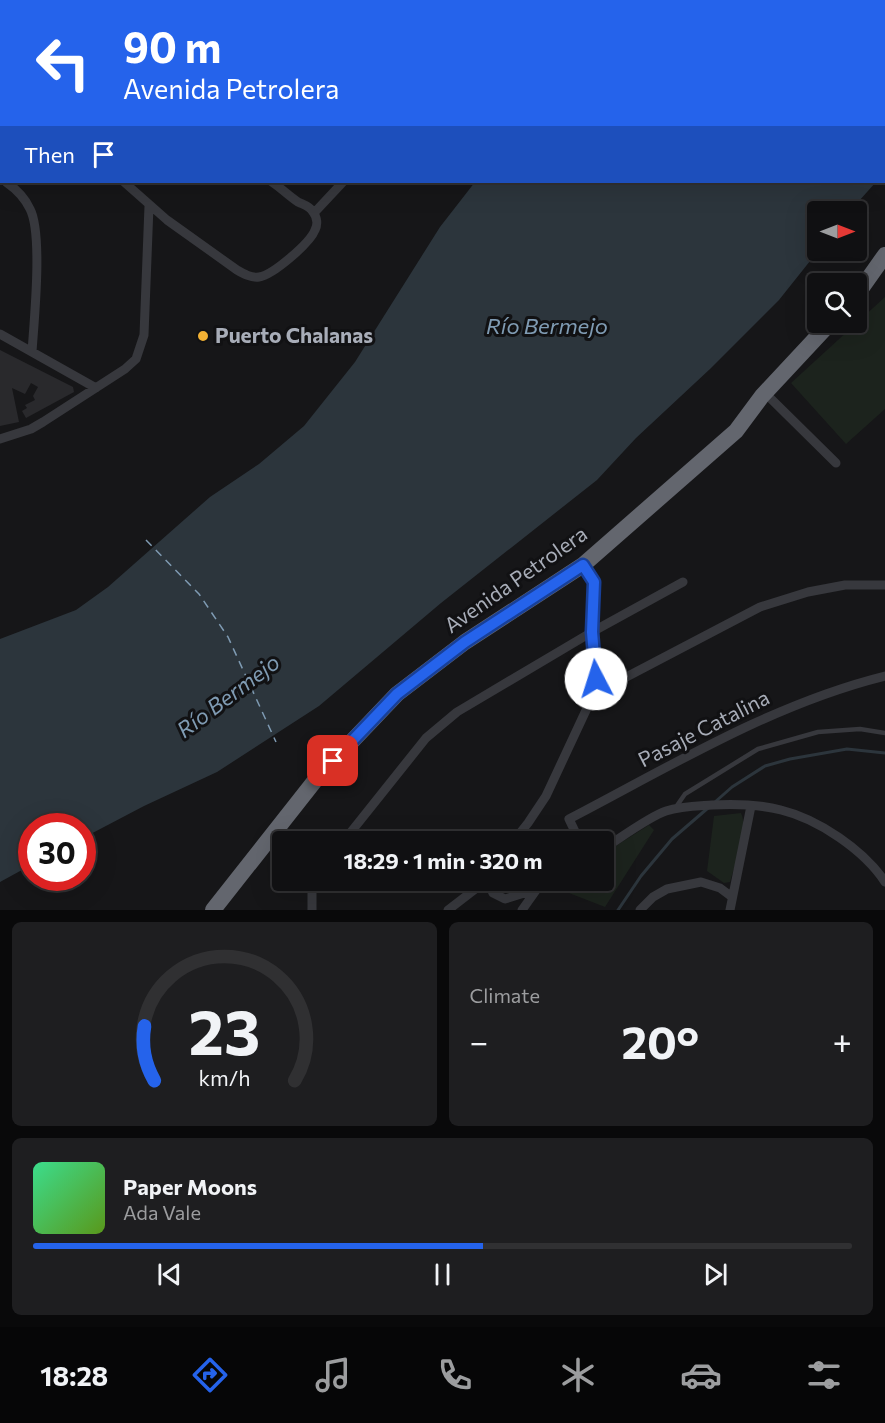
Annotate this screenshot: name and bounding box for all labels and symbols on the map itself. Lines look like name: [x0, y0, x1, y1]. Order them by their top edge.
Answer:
north arrow: [807, 201, 867, 261]
water label: Río Bermejo: [486, 312, 608, 339]
place label: Puerto Chalanas: [215, 322, 373, 347]
marker: Puerto Chalanas: [196, 329, 210, 343]
street label: Avenida Petrolera: [439, 520, 591, 637]
position arrow: [564, 647, 628, 711]
water label: Río Bermejo: [171, 648, 285, 743]
street label: Pasaje Catalina: [634, 684, 773, 771]
pin: [307, 735, 358, 786]
speed limit sign: 30: [18, 813, 96, 891]

